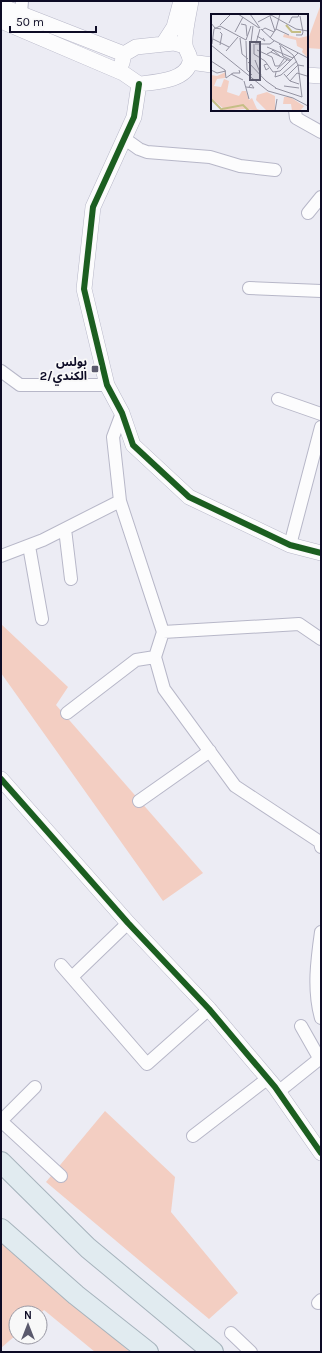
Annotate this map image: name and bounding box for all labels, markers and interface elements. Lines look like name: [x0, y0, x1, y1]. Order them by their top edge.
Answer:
scale bar: [10, 8, 96, 34]
inset map: [211, 14, 308, 111]
text: 50 m: [16, 15, 44, 29]
place label: بولس 2/الكندي: [40, 355, 87, 386]
marker: بولس 2/الكندي: [90, 364, 100, 374]
north arrow: [8, 1305, 48, 1345]
text: N: [24, 1309, 32, 1322]

